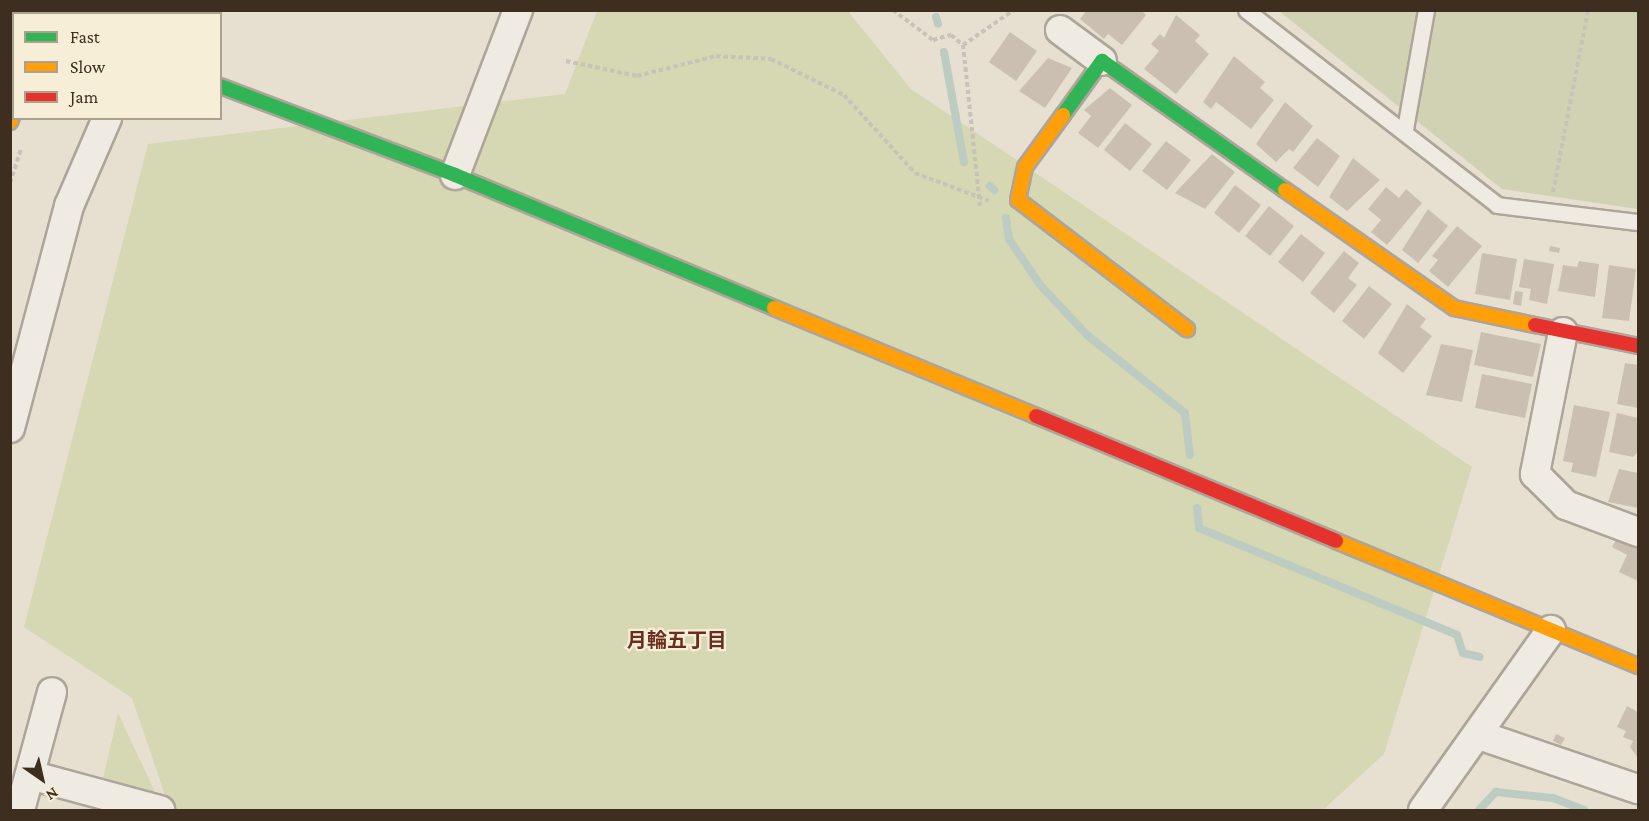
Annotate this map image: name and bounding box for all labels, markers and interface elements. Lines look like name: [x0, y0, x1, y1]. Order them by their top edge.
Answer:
legend: [12, 12, 222, 120]
text: Fast: [70, 27, 100, 47]
text: Slow: [70, 57, 105, 77]
text: Jam: [70, 87, 98, 107]
district label: 月輪五丁目: [627, 628, 727, 652]
north arrow: [12, 749, 72, 809]
text: N: [43, 784, 62, 804]

